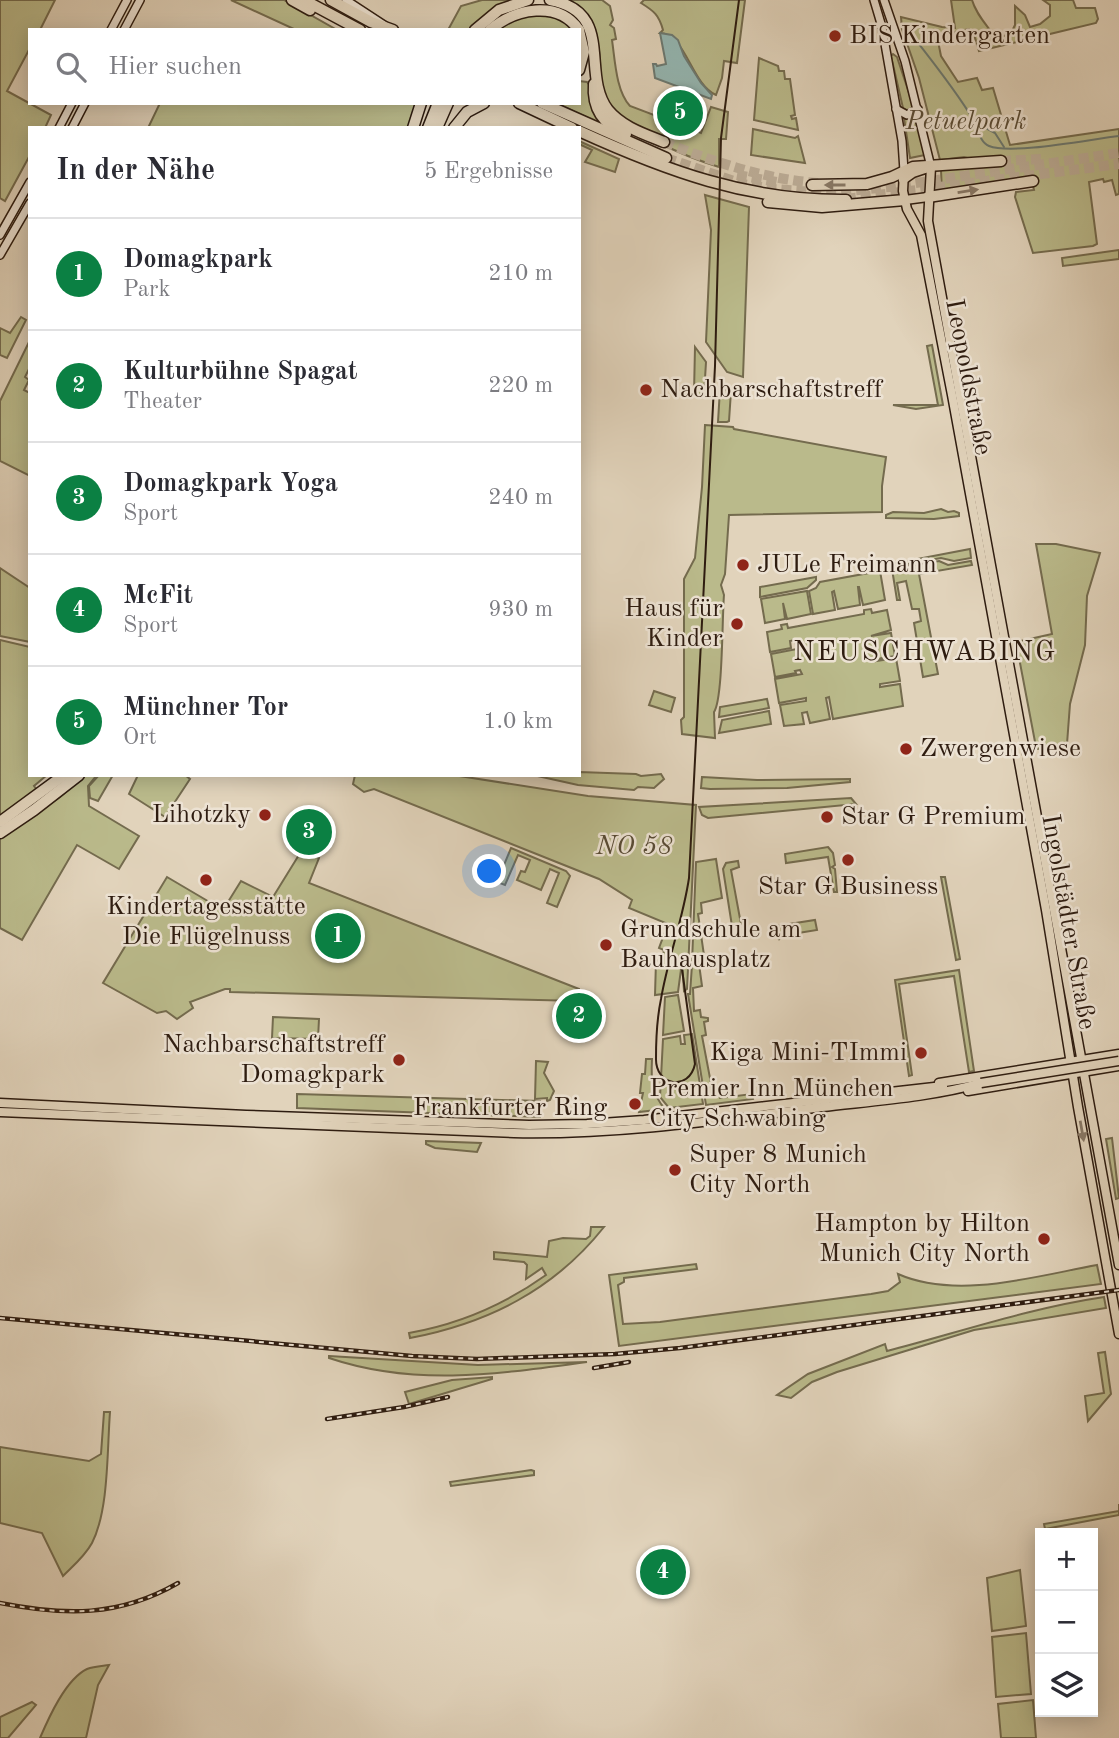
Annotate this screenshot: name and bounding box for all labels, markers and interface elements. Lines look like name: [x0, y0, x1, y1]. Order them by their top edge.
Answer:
place label: BIS Kindergarten: [849, 23, 1050, 49]
search box: [28, 28, 581, 105]
marker: BIS Kindergarten: [827, 28, 843, 44]
icon: search: [52, 48, 90, 86]
text: Hier suchen: [108, 54, 242, 80]
pin: 5: [657, 87, 703, 139]
park label: Petuelpark: [905, 109, 1026, 135]
text: In der Nähe: [56, 156, 215, 186]
text: 5 Ergebnisse: [424, 160, 553, 183]
one-way arrow: [823, 179, 845, 191]
one-way arrow: [957, 185, 979, 196]
text: Domagkpark: [123, 247, 273, 273]
text: 1: [72, 262, 86, 285]
text: 210 m: [488, 262, 553, 285]
text: Park: [123, 278, 170, 301]
street label: Leopoldstraße: [940, 297, 996, 457]
text: Kulturbühne Spagat: [123, 359, 358, 385]
text: 2: [72, 374, 86, 397]
text: 220 m: [488, 374, 553, 397]
place label: Nachbarschaftstreff: [660, 377, 884, 403]
marker: Nachbarschaftstreff: [638, 382, 654, 398]
text: Theater: [123, 390, 202, 413]
text: Domagkpark Yoga: [123, 471, 338, 497]
text: 3: [72, 486, 86, 509]
text: 240 m: [488, 486, 553, 509]
text: Sport: [123, 502, 178, 525]
place label: JULe Freimann: [757, 552, 937, 578]
marker: JULe Freimann: [735, 557, 751, 573]
text: McFit: [123, 583, 193, 609]
place label: Haus für Kinder: [624, 596, 723, 652]
text: 4: [72, 598, 86, 621]
text: 930 m: [488, 598, 553, 621]
text: Sport: [123, 614, 178, 637]
marker: Haus für Kinder: [729, 616, 745, 632]
district label: NEUSCHWABING: [793, 639, 1057, 667]
text: Münchner Tor: [123, 695, 288, 721]
text: 5: [72, 710, 86, 733]
text: 1.0 km: [483, 710, 553, 733]
text: Ort: [123, 726, 157, 749]
place label: Zwergenwiese: [920, 736, 1081, 762]
marker: Zwergenwiese: [898, 741, 914, 757]
place label: Lihotzky: [152, 802, 251, 828]
place label: Star G Premium: [841, 804, 1026, 830]
pin: 3: [286, 806, 332, 858]
marker: Lihotzky: [257, 807, 273, 823]
marker: Star G Premium: [819, 809, 835, 825]
street label: Ingolstädter Straße: [1036, 812, 1100, 1032]
park label: NO 58: [595, 834, 673, 860]
marker: Star G Business: [840, 852, 856, 868]
your location: [472, 854, 506, 888]
marker: Kindertagesstätte Die Flügelnuss: [198, 872, 214, 888]
place label: Star G Business: [758, 874, 938, 900]
place label: Kindertagesstätte Die Flügelnuss: [106, 894, 306, 950]
pin: 1: [315, 910, 361, 962]
place label: Grundschule am Bauhausplatz: [620, 917, 801, 973]
marker: Grundschule am Bauhausplatz: [598, 937, 614, 953]
pin: 2: [556, 990, 602, 1042]
place label: Nachbarschaftstreff Domagkpark: [162, 1032, 386, 1088]
place label: Kiga Mini-TImmi: [710, 1040, 907, 1066]
marker: Kiga Mini-TImmi: [913, 1045, 929, 1061]
marker: Nachbarschaftstreff Domagkpark: [391, 1052, 407, 1068]
place label: Premier Inn München City Schwabing: [649, 1076, 894, 1132]
street label: Frankfurter Ring: [413, 1095, 607, 1121]
marker: Premier Inn München City Schwabing: [627, 1096, 643, 1112]
one-way arrow: [1077, 1120, 1088, 1142]
place label: Super 8 Munich City North: [689, 1142, 867, 1198]
marker: Super 8 Munich City North: [667, 1162, 683, 1178]
place label: Hampton by Hilton Munich City North: [814, 1211, 1030, 1267]
marker: Hampton by Hilton Munich City North: [1036, 1231, 1052, 1247]
map controls: [1035, 1528, 1098, 1717]
button: +: [1035, 1528, 1098, 1591]
pin: 4: [640, 1546, 686, 1598]
button: −: [1035, 1591, 1098, 1654]
button: layers: [1035, 1654, 1098, 1717]

